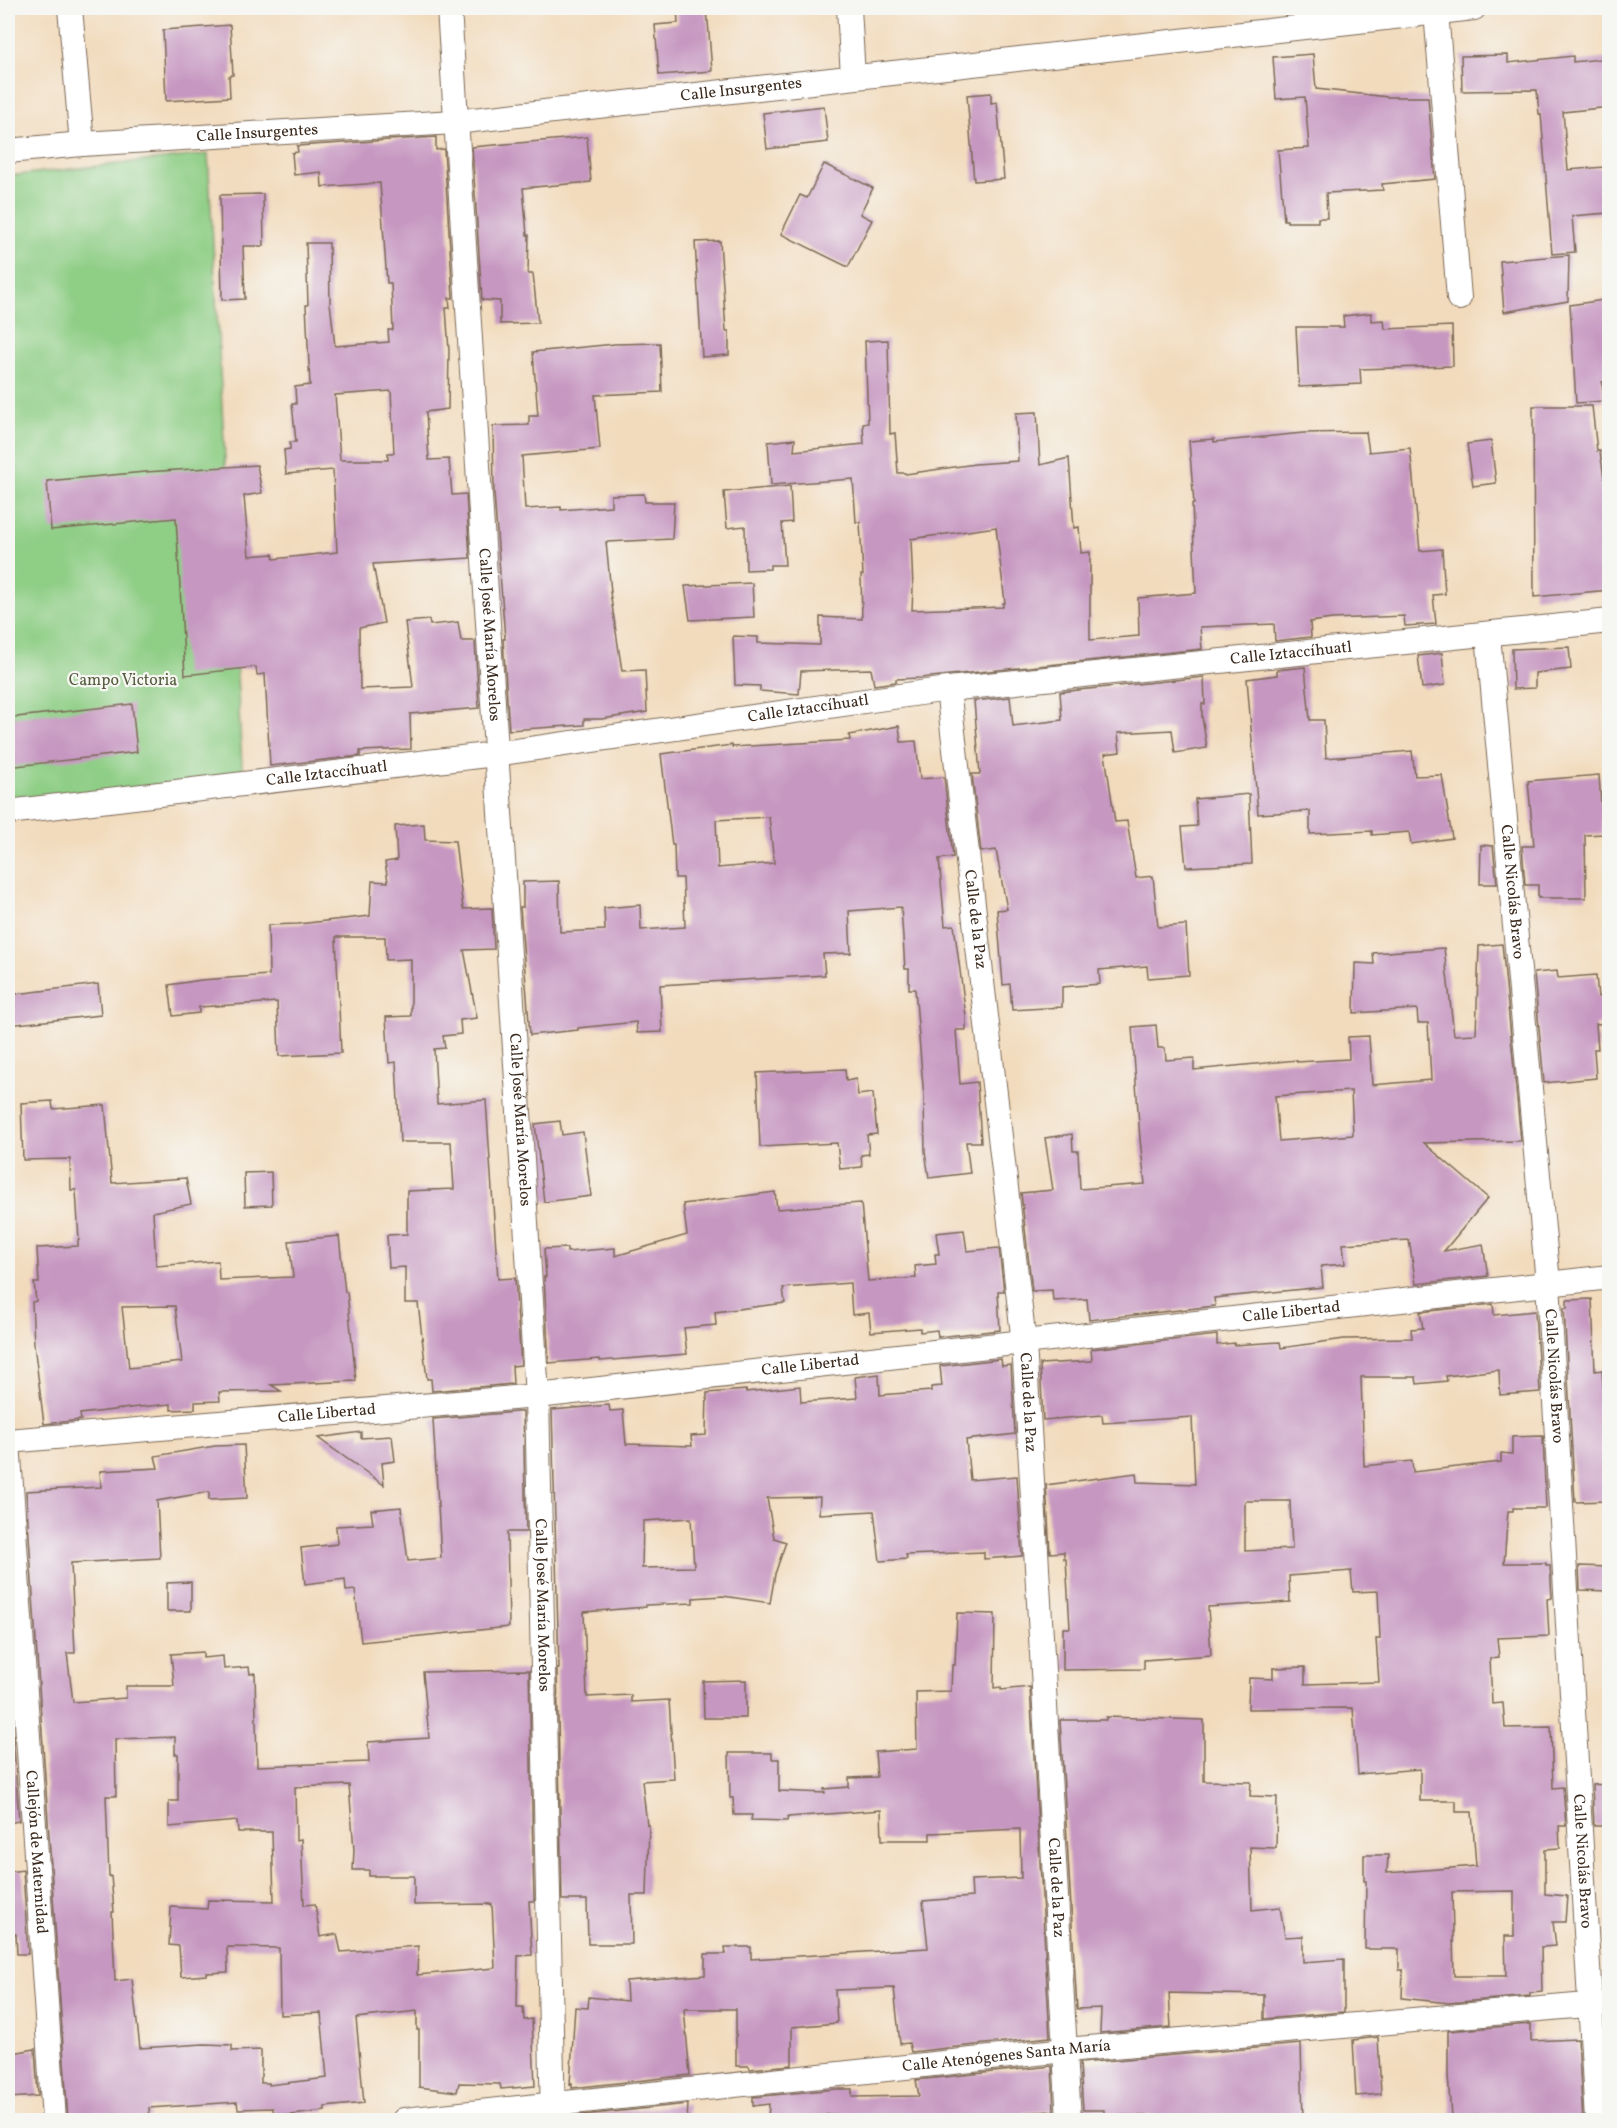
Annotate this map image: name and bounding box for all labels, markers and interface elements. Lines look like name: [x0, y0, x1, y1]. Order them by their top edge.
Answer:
street label: Calle Insurgentes: [679, 72, 803, 108]
street label: Calle Insurgentes: [196, 119, 319, 148]
street label: Calle José María Morelos: [472, 548, 505, 722]
street label: Calle Iztaccíhuatl: [1229, 637, 1353, 671]
park label: Campo Victoria: [69, 670, 177, 692]
street label: Calle Iztaccíhuatl: [746, 689, 870, 729]
street label: Calle Iztaccíhuatl: [265, 756, 389, 792]
street label: Calle Nicolás Bravo: [1495, 824, 1529, 960]
street label: Calle de la Paz: [958, 869, 991, 970]
street label: Calle José María Morelos: [503, 1033, 536, 1207]
street label: Calle Libertad: [1241, 1296, 1342, 1329]
street label: Calle Nicolás Bravo: [1539, 1308, 1568, 1444]
street label: Calle Libertad: [760, 1349, 860, 1382]
street label: Calle de la Paz: [1014, 1352, 1041, 1453]
street label: Calle Libertad: [277, 1399, 377, 1429]
street label: Calle José María Morelos: [529, 1518, 555, 1692]
street label: Callejón de Maternidad: [19, 1769, 52, 1935]
street label: Calle Nicolás Bravo: [1567, 1793, 1597, 1929]
street label: Calle de la Paz: [1042, 1837, 1069, 1938]
street label: Calle Atenógenes Santa María: [901, 2035, 1112, 2078]

